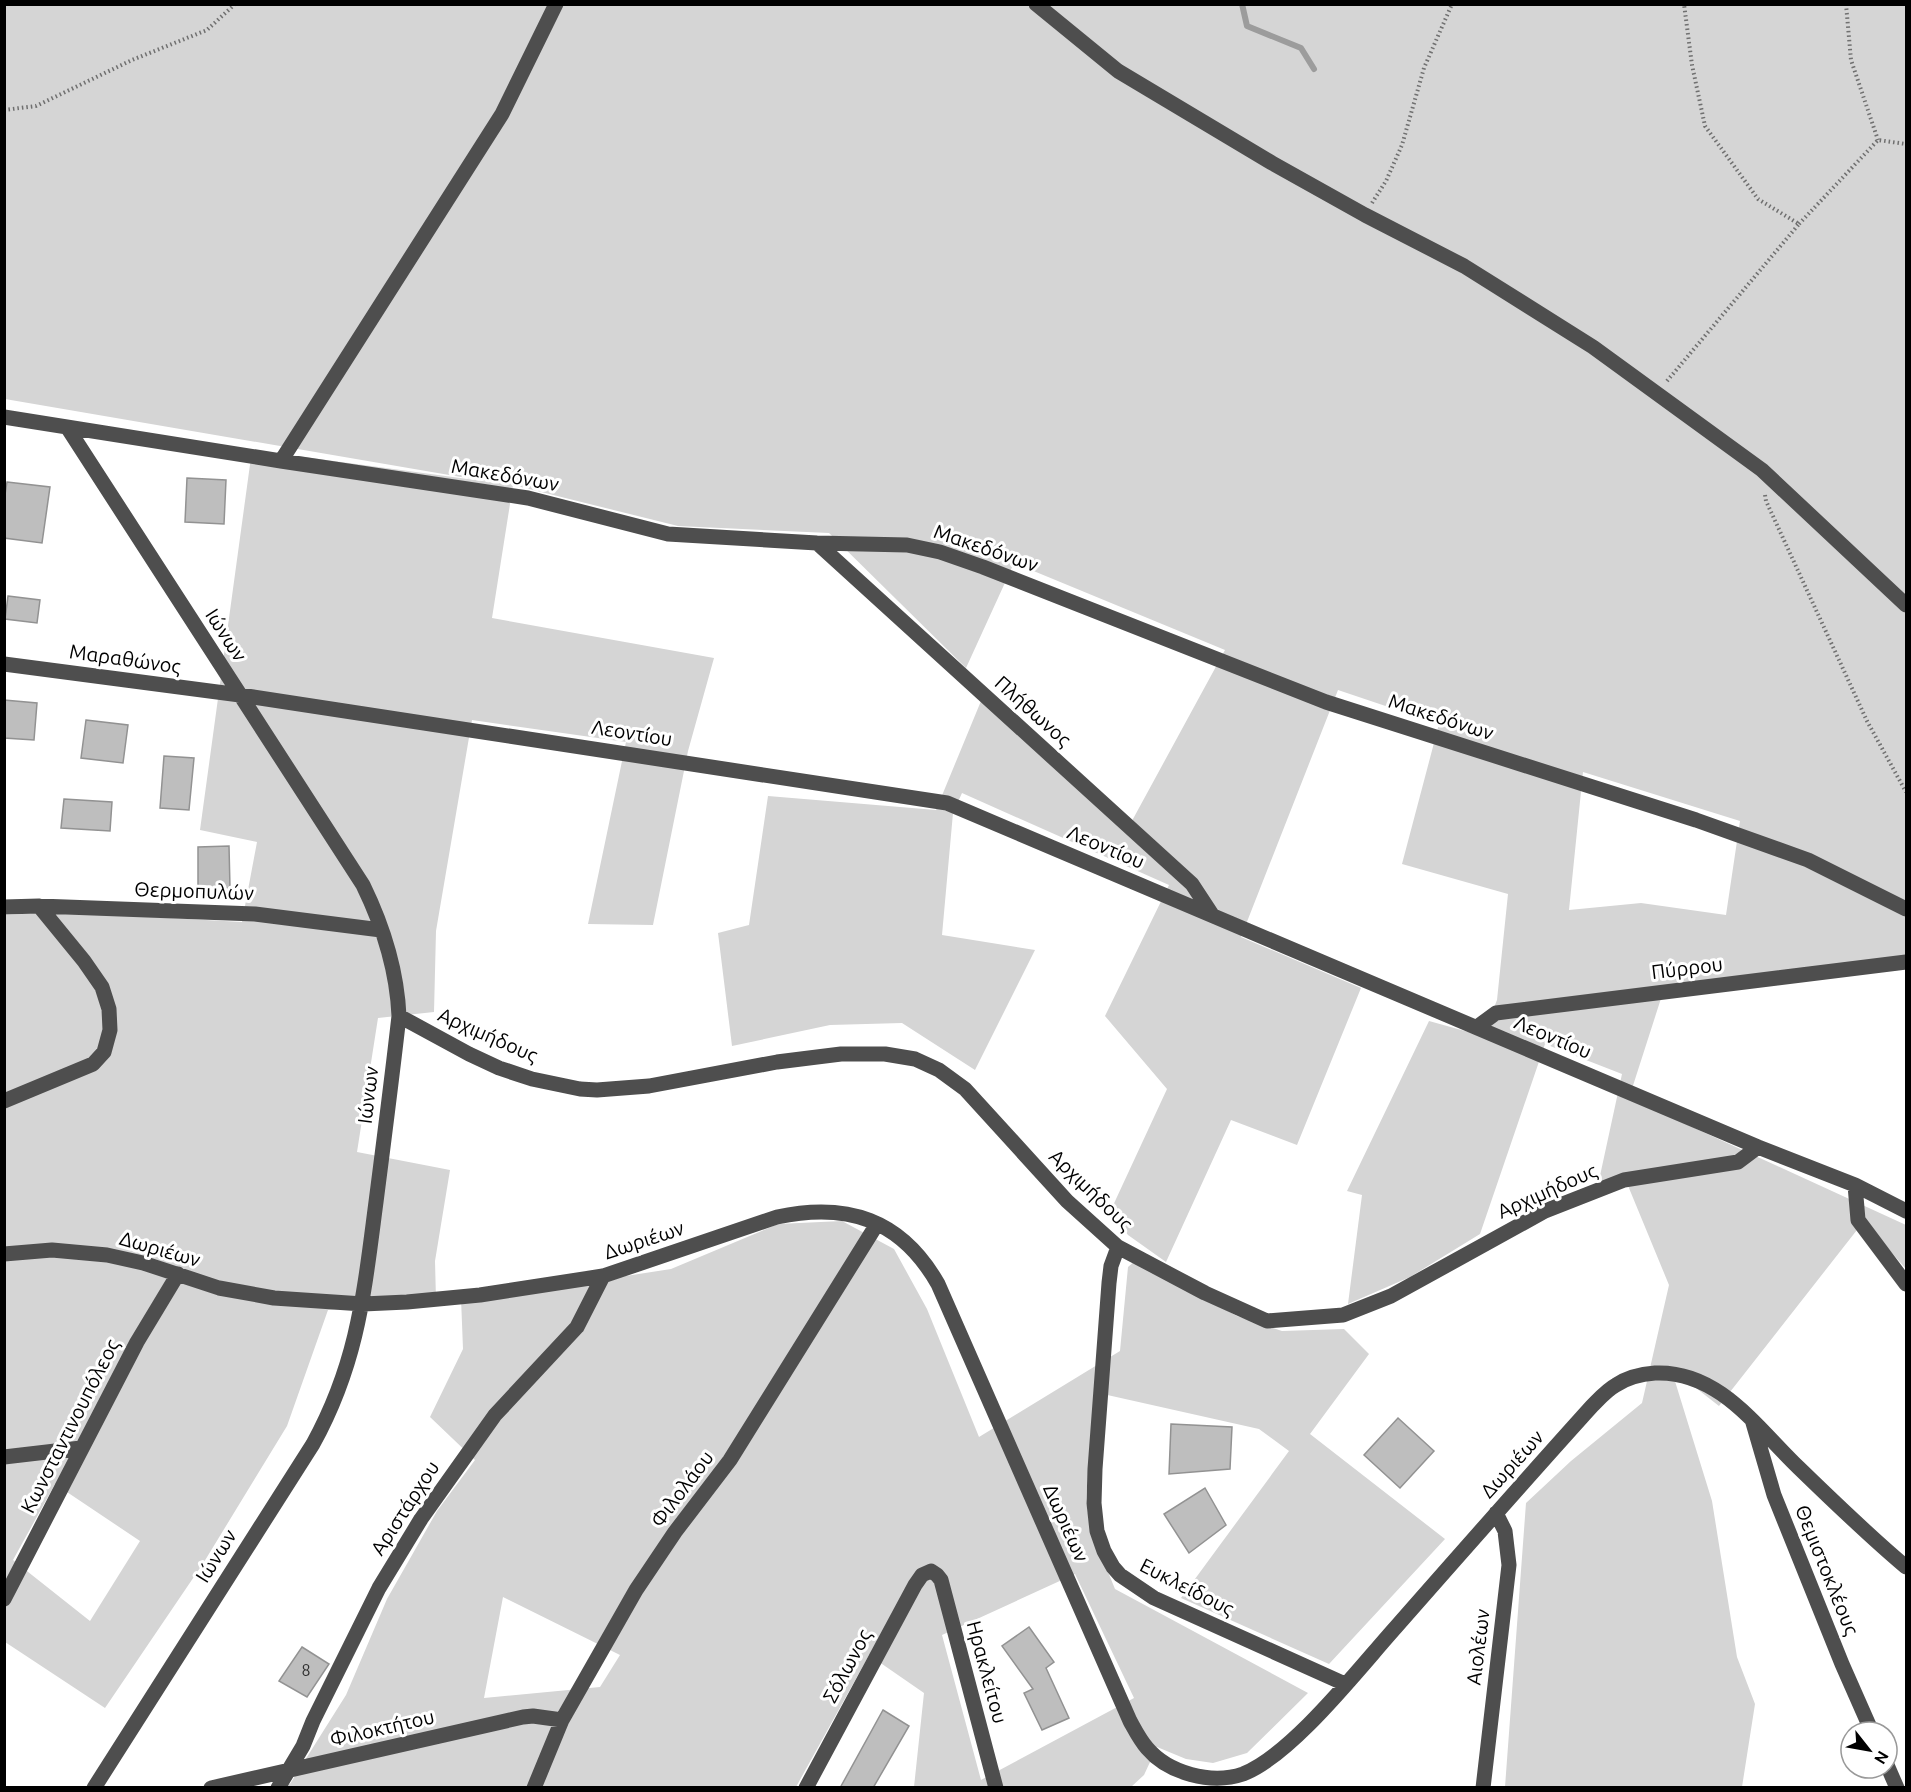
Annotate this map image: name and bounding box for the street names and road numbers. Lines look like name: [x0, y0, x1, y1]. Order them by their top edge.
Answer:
street label: Μακεδόνων: [449, 454, 561, 495]
street label: Μακεδόνων: [931, 519, 1042, 576]
street label: Ιώνων: [201, 604, 252, 666]
street label: Μαραθώνος: [68, 639, 182, 678]
street label: Πλήθωνος: [991, 671, 1076, 751]
street label: Μακεδόνων: [1386, 689, 1497, 744]
street label: Λεοντίου: [590, 715, 674, 750]
street label: Λεοντίου: [1064, 820, 1148, 873]
street label: Θερμοπυλών: [134, 877, 255, 904]
street label: Πύρρου: [1650, 952, 1724, 983]
street label: Αρχιμήδους: [435, 1002, 542, 1067]
street label: Λεοντίου: [1511, 1010, 1595, 1063]
street label: Ιώνων: [353, 1064, 382, 1125]
street label: Αρχιμήδους: [1045, 1144, 1138, 1235]
street label: Αρχιμήδους: [1493, 1158, 1600, 1223]
street label: Δωριέων: [601, 1216, 687, 1263]
street label: Δωριέων: [117, 1226, 203, 1271]
street label: Κωνσταντινουπόλεος: [16, 1335, 123, 1517]
street label: Δωριέων: [1475, 1425, 1548, 1502]
street label: Φιλολάου: [645, 1446, 718, 1531]
street label: Αριστάρχου: [366, 1456, 444, 1559]
street label: Δωριέων: [1039, 1480, 1094, 1566]
street label: Θεμιστοκλέους: [1791, 1501, 1864, 1638]
street label: Ιώνων: [191, 1525, 241, 1586]
street label: Ευκλείδους: [1136, 1553, 1238, 1620]
street label: Αιολέων: [1461, 1607, 1494, 1686]
street label: Ηρακλείτου: [963, 1618, 1012, 1726]
street label: Σόλωνος: [818, 1625, 875, 1706]
street label: Φιλοκτήτου: [327, 1704, 436, 1751]

